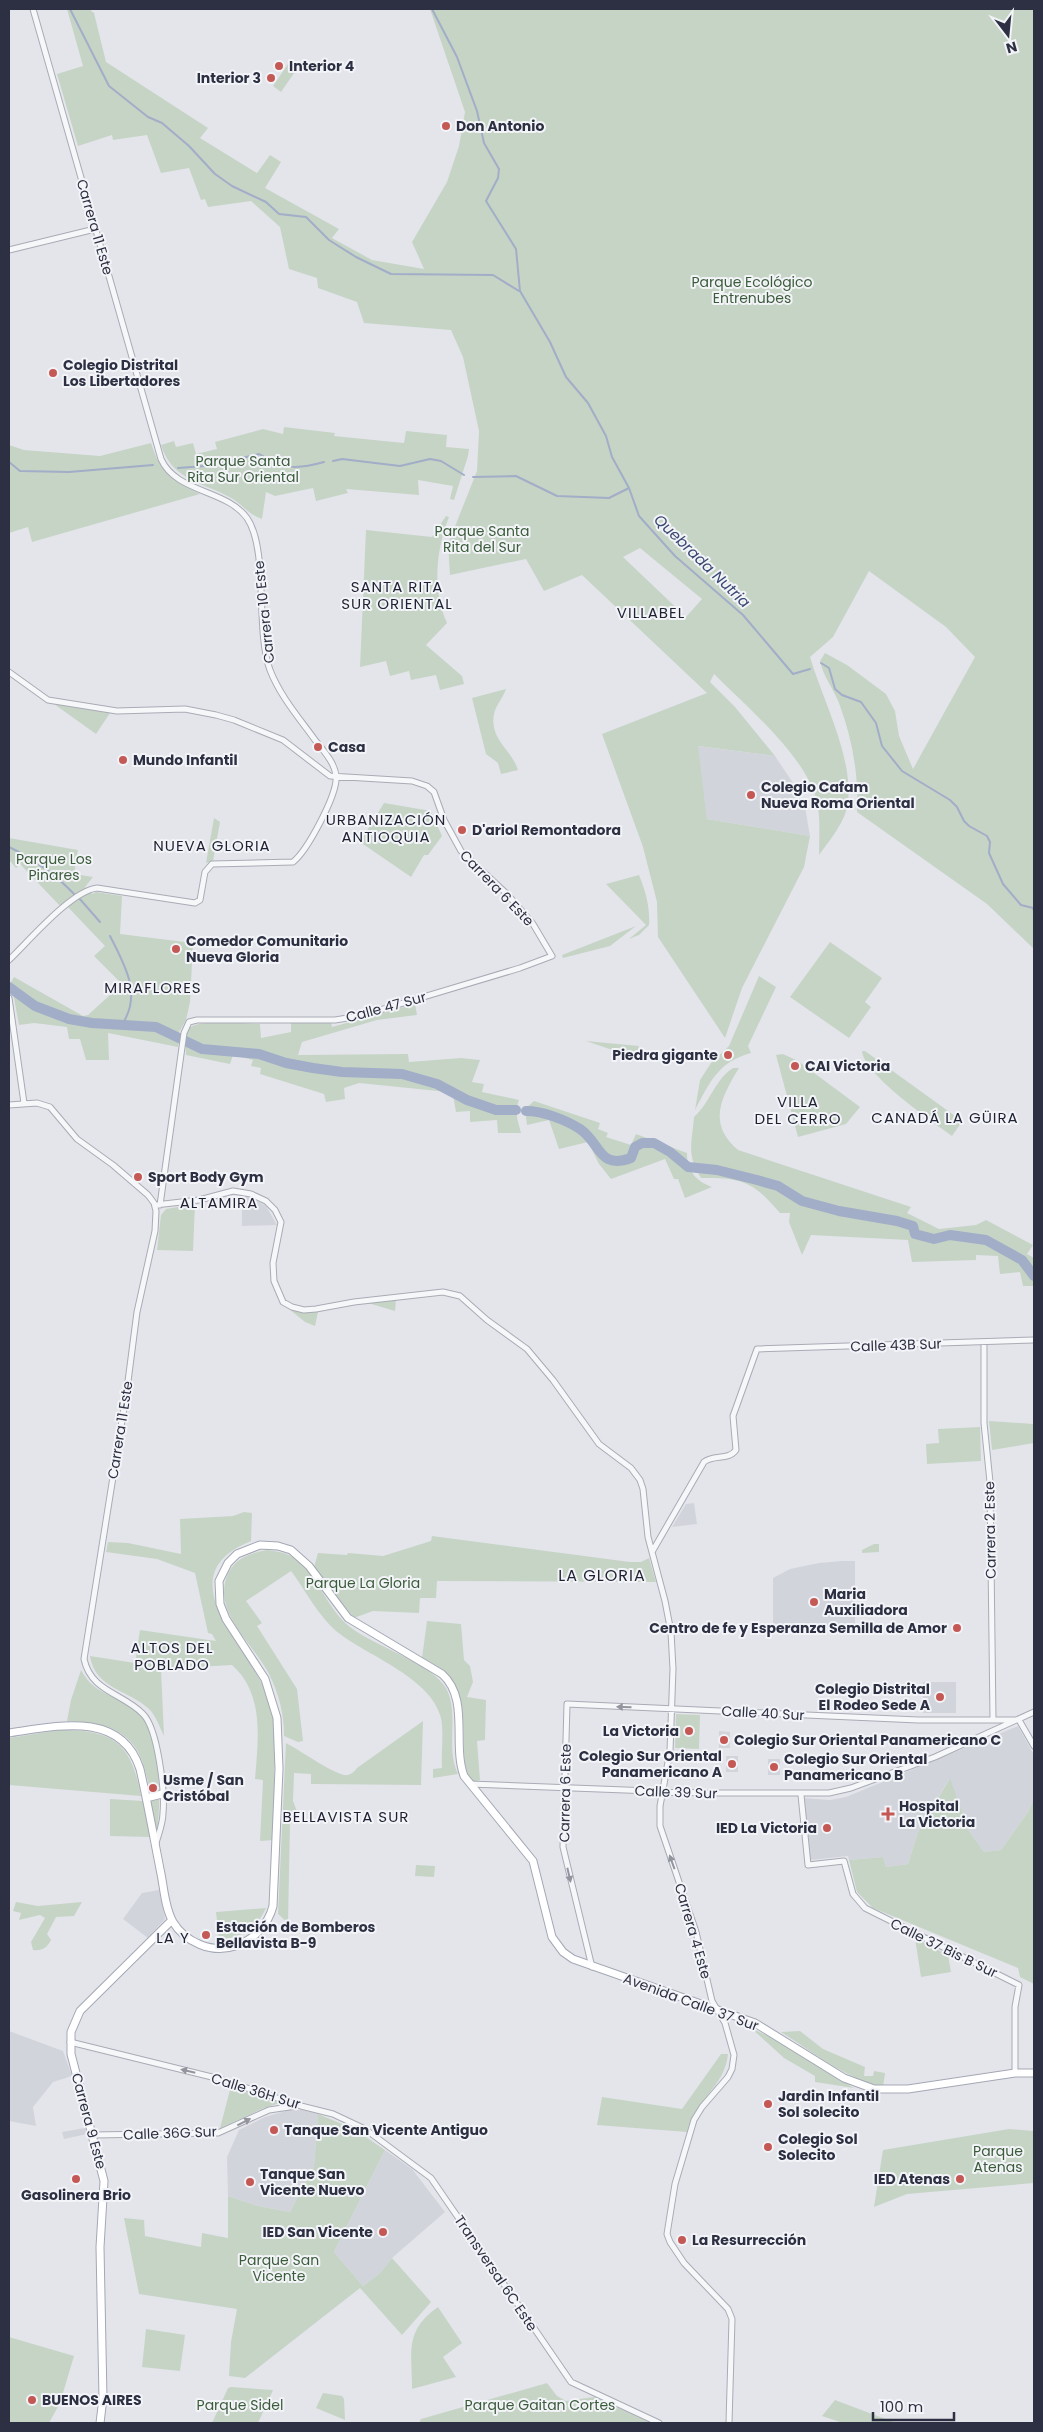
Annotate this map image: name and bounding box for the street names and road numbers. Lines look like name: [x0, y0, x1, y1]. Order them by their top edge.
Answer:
street label: Carrera 11 Este: [72, 177, 118, 278]
street label: Carrera 10 Este: [249, 559, 279, 664]
street label: Carrera 6 Este: [456, 846, 539, 931]
street label: Calle 47 Sur: [344, 987, 428, 1027]
street label: Calle 43B Sur: [850, 1333, 942, 1357]
street label: Carrera 11 Este: [102, 1379, 138, 1480]
street label: Carrera 2 Este: [979, 1481, 1001, 1579]
street label: Calle 40 Sur: [721, 1701, 805, 1725]
street label: Carrera 6 Este: [554, 1743, 576, 1843]
street label: Calle 39 Sur: [634, 1781, 718, 1803]
street label: Carrera 4 Este: [670, 1881, 716, 1981]
street label: Calle 37 Bis B Sur: [887, 1913, 1001, 1983]
street label: Avenida Calle 37 Sur: [621, 1968, 761, 2036]
street label: Calle 36H Sur: [209, 2068, 303, 2114]
street label: Carrera 9 Este: [67, 2071, 112, 2172]
street label: Calle 36G Sur: [123, 2121, 217, 2145]
street label: Transversal 6C Este: [450, 2211, 542, 2335]

